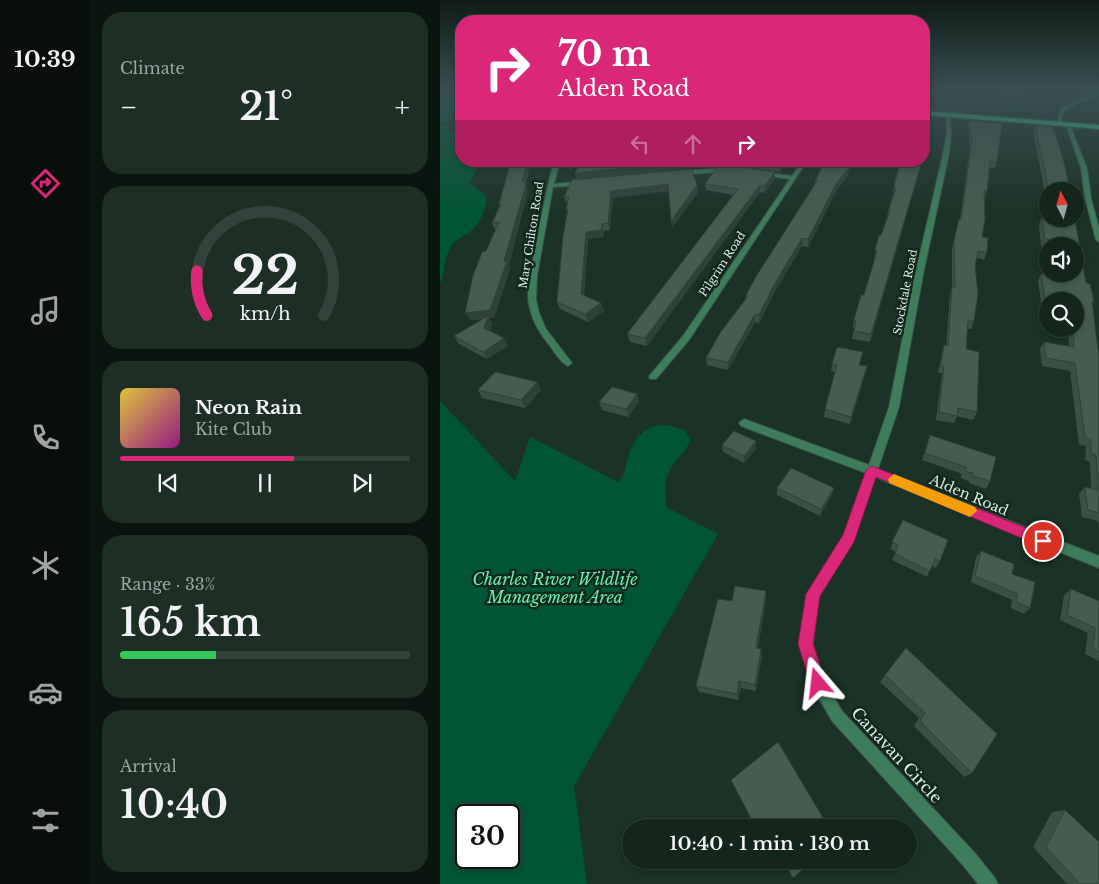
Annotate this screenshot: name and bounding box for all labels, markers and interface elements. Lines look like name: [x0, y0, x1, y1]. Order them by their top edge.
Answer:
text: 70 m: [558, 32, 651, 75]
icon: right: [475, 35, 540, 100]
text: 10:39: [14, 46, 76, 73]
text: Climate: [120, 58, 185, 78]
text: Alden Road: [558, 75, 690, 102]
text: 21°: [239, 83, 293, 130]
text: −: [120, 90, 138, 125]
text: +: [395, 90, 410, 125]
icon: left: [626, 130, 654, 158]
icon: ahead: [679, 130, 707, 158]
icon: right: [732, 130, 760, 158]
icon: directions: [28, 166, 63, 201]
street label: Mary Chilton Road: [516, 180, 546, 290]
north arrow: [1039, 182, 1084, 228]
map controls: [1039, 182, 1084, 337]
street label: Pilgrim Road: [696, 228, 749, 299]
button: sound: [1039, 237, 1084, 282]
text: 22: [231, 244, 299, 308]
street label: Stockdale Road: [890, 248, 920, 336]
button: search: [1039, 292, 1084, 337]
icon: music: [28, 293, 63, 328]
text: km/h: [240, 303, 290, 325]
text: Neon Rain: [195, 396, 302, 419]
text: Kite Club: [195, 419, 272, 439]
icon: phone: [28, 420, 63, 455]
icon: previous: [154, 469, 182, 497]
icon: pause: [251, 469, 279, 497]
icon: next: [348, 469, 376, 497]
street label: Alden Road: [926, 470, 1012, 520]
pin: [1022, 520, 1064, 562]
icon: arrive: [1029, 527, 1057, 555]
icon: climate: [28, 548, 63, 583]
park label: Charles River Wildlife Management Area: [472, 569, 638, 607]
text: Range · 33%: [120, 574, 215, 594]
text: 165 km: [120, 599, 261, 646]
position arrow: [791, 656, 843, 708]
icon: car: [28, 675, 63, 710]
street label: Canavan Circle: [847, 703, 947, 807]
text: Arrival: [120, 756, 177, 776]
text: 10:40: [120, 781, 228, 828]
icon: filters: [28, 803, 63, 838]
speed limit sign: 30: [455, 804, 520, 869]
text: 10:40 · 1 min · 130 m: [669, 832, 870, 855]

